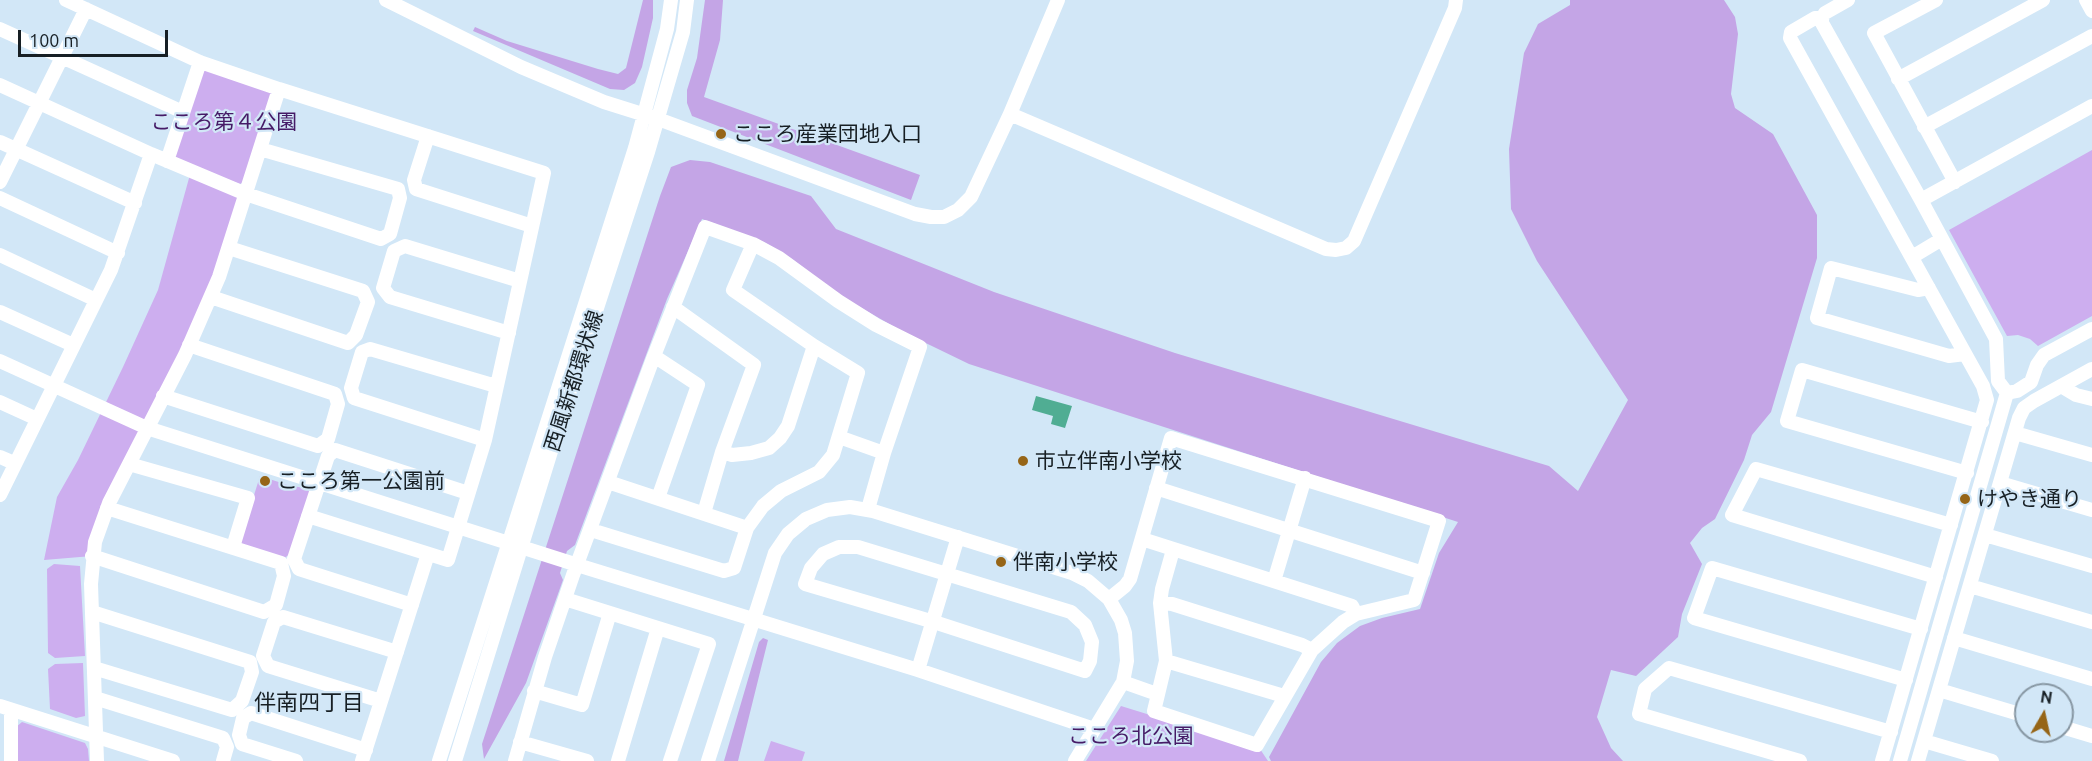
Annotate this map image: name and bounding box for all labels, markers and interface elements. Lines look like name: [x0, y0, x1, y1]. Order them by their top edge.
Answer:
scale bar: [21, 18, 171, 56]
text: 100 m: [29, 30, 79, 50]
park label: こころ第４公園: [151, 109, 297, 135]
place label: こころ産業団地入口: [733, 121, 922, 147]
marker: こころ産業団地入口: [714, 127, 728, 141]
street label: 西風新都環状線: [539, 307, 609, 455]
place label: 市立伴南小学校: [1035, 448, 1182, 474]
marker: 市立伴南小学校: [1016, 454, 1030, 468]
place label: こころ第一公園前: [277, 468, 445, 494]
marker: こころ第一公園前: [258, 474, 272, 488]
place label: けやき通り: [1977, 486, 2082, 512]
marker: けやき通り: [1958, 492, 1972, 506]
place label: 伴南小学校: [1013, 549, 1118, 575]
marker: 伴南小学校: [994, 555, 1008, 569]
north arrow: [2014, 683, 2074, 743]
text: N: [2039, 687, 2054, 707]
district label: 伴南四丁目: [254, 690, 364, 716]
park label: こころ北公園: [1068, 723, 1194, 749]

